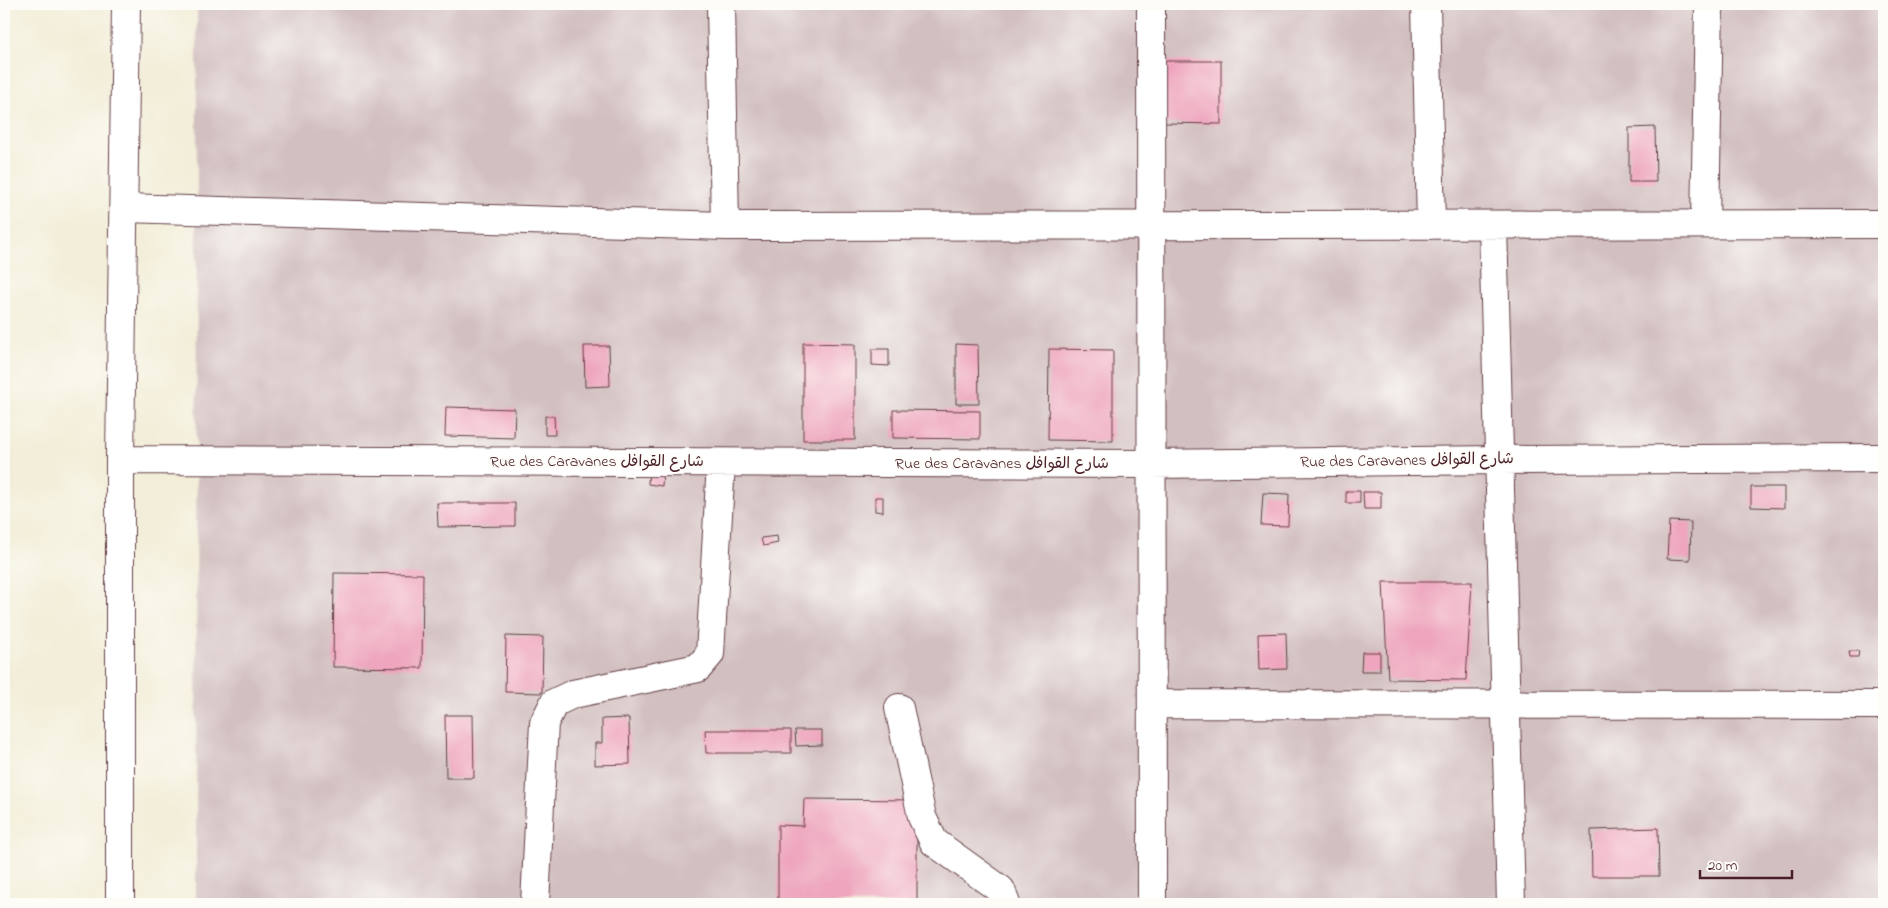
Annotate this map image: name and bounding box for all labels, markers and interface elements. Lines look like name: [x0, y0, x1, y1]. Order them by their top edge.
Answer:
street label: Rue des Caravanes شارع القوافل: [1300, 447, 1514, 475]
street label: Rue des Caravanes شارع القوافل: [490, 450, 704, 474]
street label: Rue des Caravanes شارع القوافل: [895, 452, 1109, 476]
scale bar: [1700, 848, 1793, 880]
text: 20 m: [1708, 855, 1738, 877]

